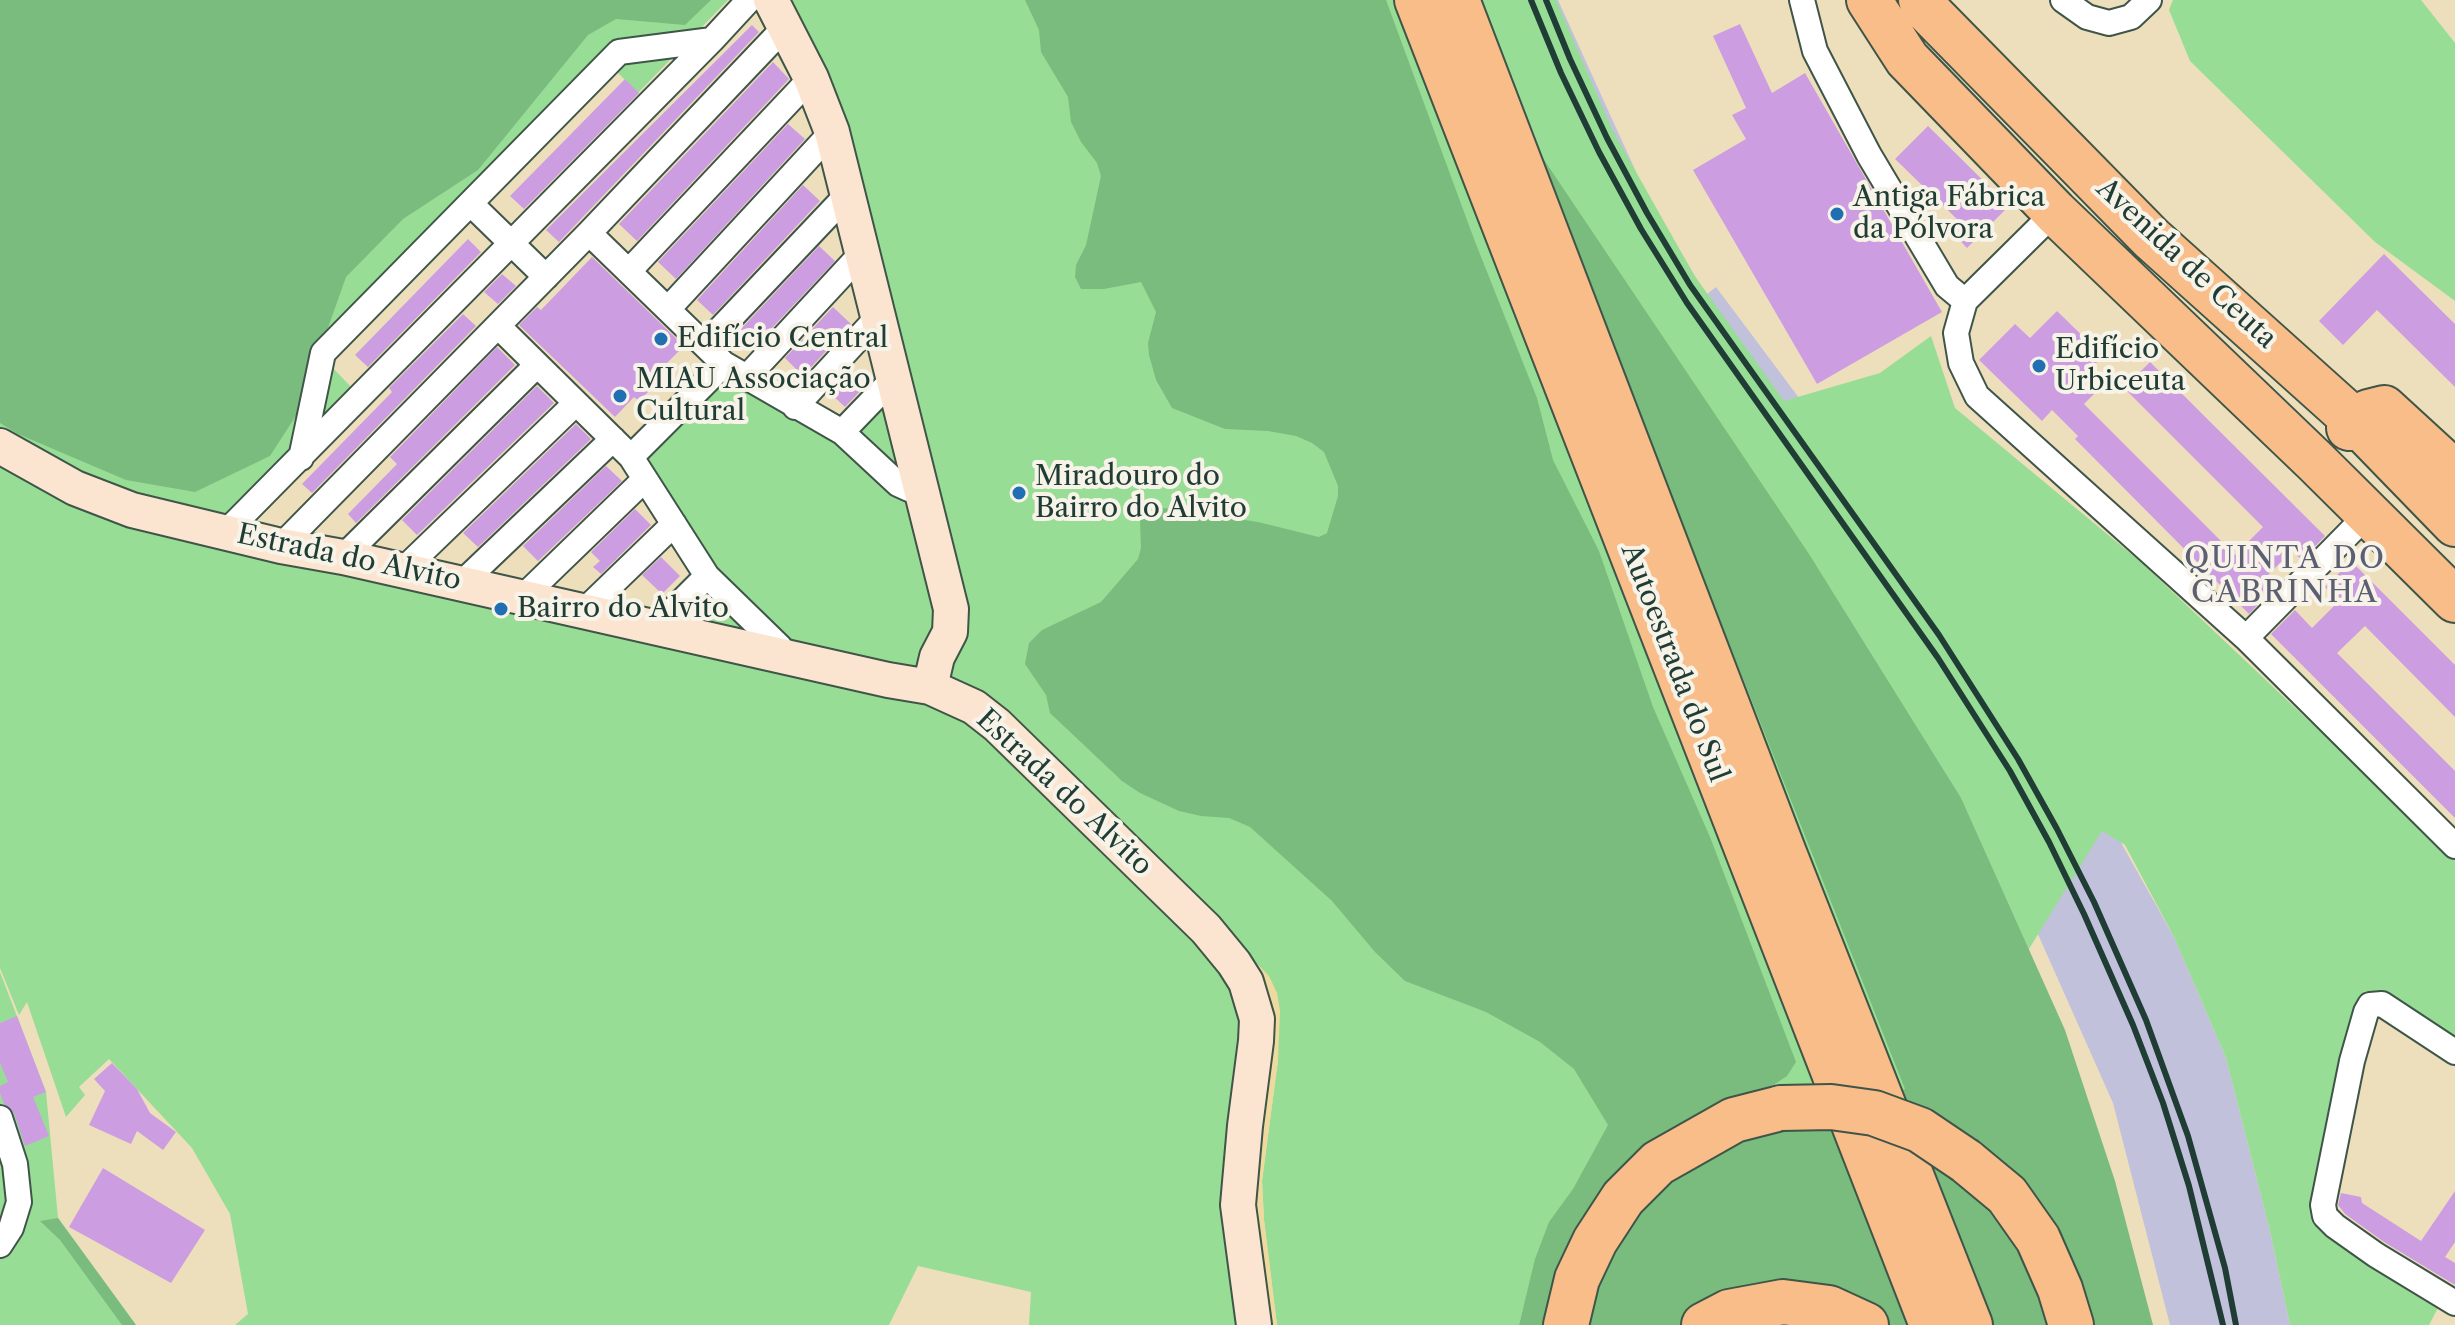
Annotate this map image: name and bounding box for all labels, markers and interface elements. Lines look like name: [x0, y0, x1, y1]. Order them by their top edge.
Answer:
street label: Avenida de Ceuta: [2089, 172, 2283, 356]
place label: Antiga Fábrica da Pólvora: [1853, 181, 2045, 247]
marker: Antiga Fábrica da Pólvora: [1828, 205, 1846, 223]
place label: Edifício Central: [677, 322, 888, 356]
marker: Edifício Central: [652, 330, 670, 348]
place label: Edifício Urbiceuta: [2055, 333, 2185, 399]
marker: Edifício Urbiceuta: [2030, 357, 2048, 375]
place label: MIAU Associação Cultural: [636, 363, 871, 429]
marker: MIAU Associação Cultural: [611, 387, 629, 405]
place label: Miradouro do Bairro do Alvito: [1035, 460, 1247, 526]
marker: Miradouro do Bairro do Alvito: [1010, 484, 1028, 502]
street label: Estrada do Alvito: [234, 518, 464, 598]
street label: Autoestrada do Sul: [1613, 539, 1735, 787]
district label: QUINTA DO CABRINHA: [2184, 541, 2386, 612]
place label: Bairro do Alvito: [517, 592, 729, 626]
marker: Bairro do Alvito: [492, 600, 510, 618]
street label: Estrada do Alvito: [969, 703, 1159, 883]

